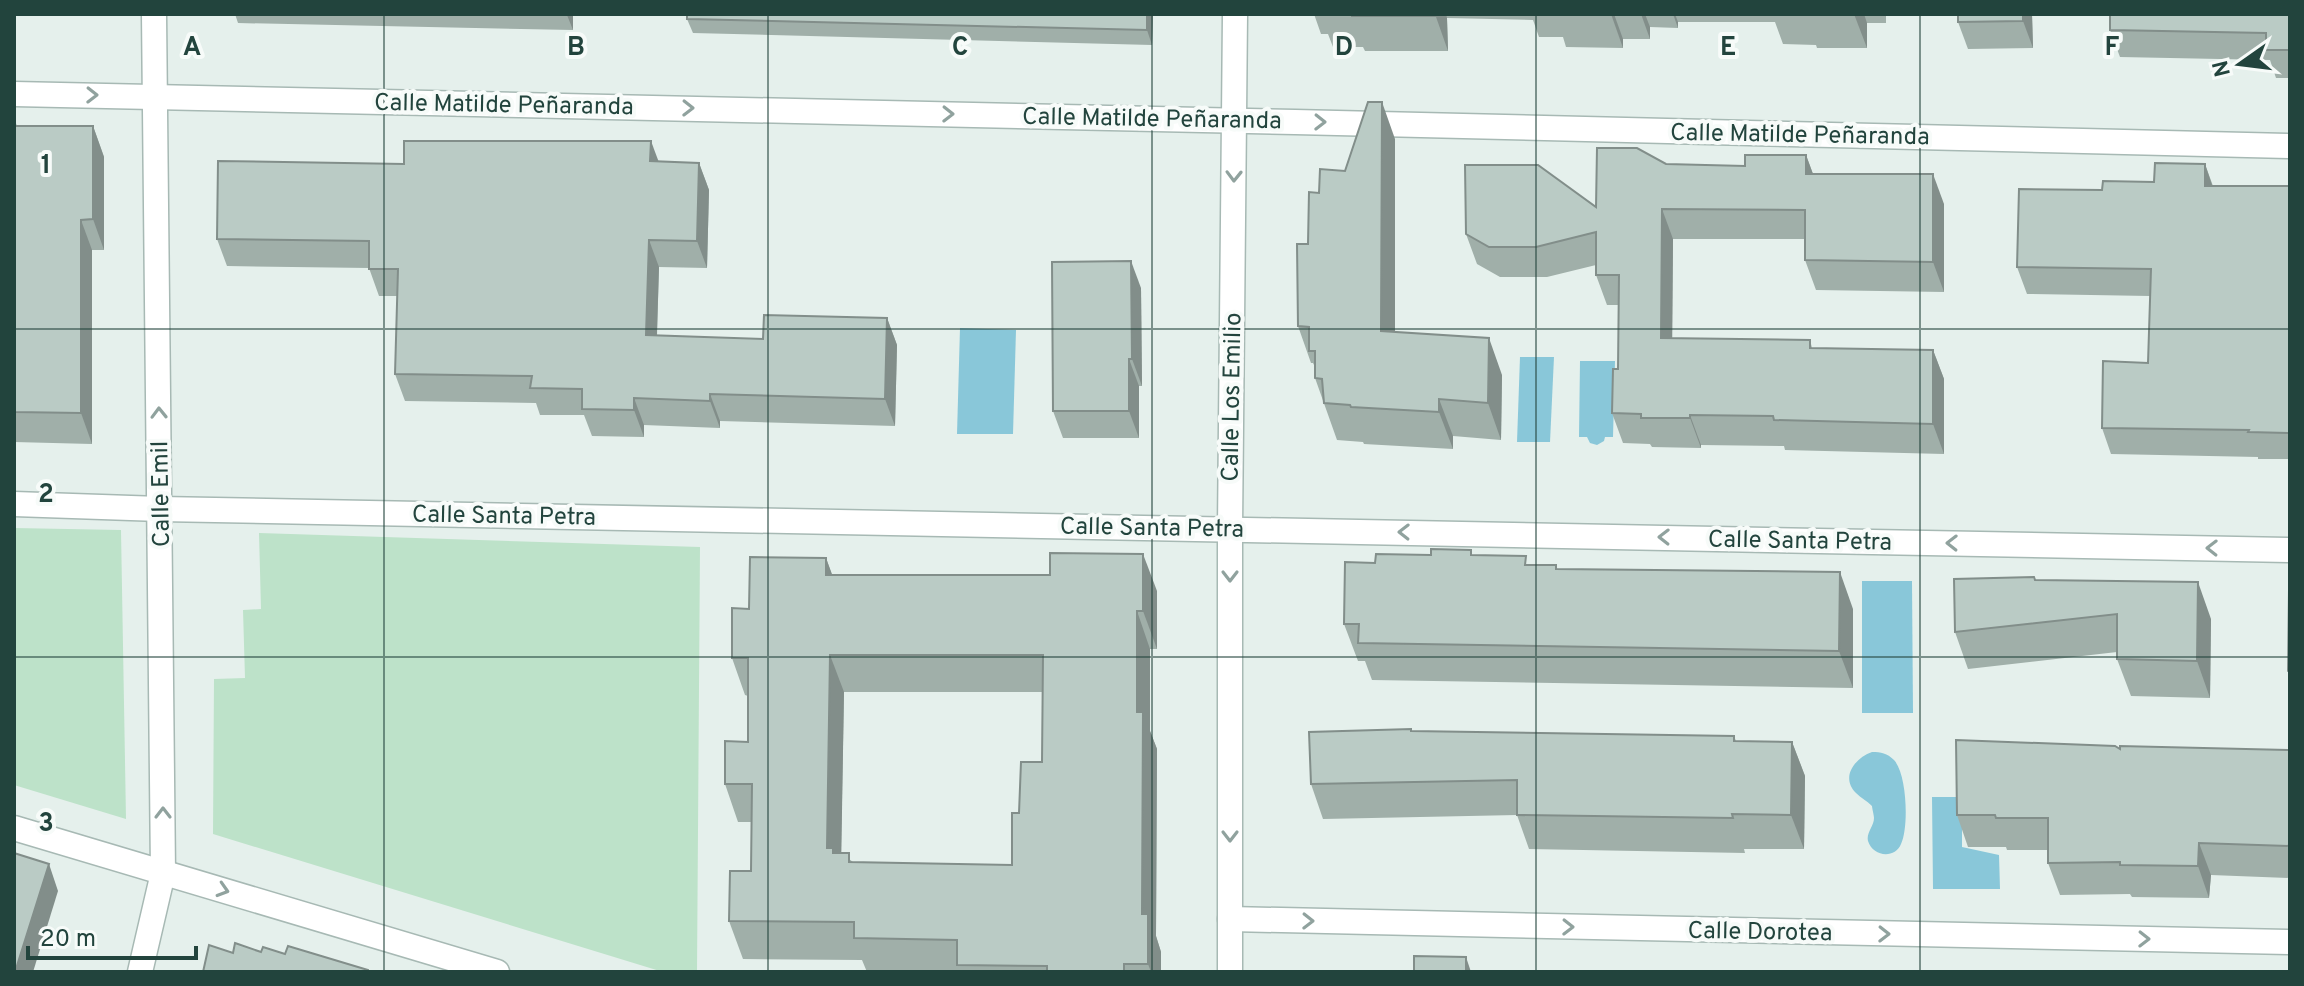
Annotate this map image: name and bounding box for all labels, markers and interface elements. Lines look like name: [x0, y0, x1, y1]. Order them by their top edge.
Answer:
north arrow: [2200, 24, 2280, 104]
text: A: [183, 32, 201, 65]
text: B: [567, 32, 585, 65]
text: C: [952, 32, 968, 65]
text: D: [1335, 32, 1353, 65]
text: E: [1720, 32, 1736, 65]
text: F: [2105, 32, 2120, 65]
text: N: [2208, 57, 2238, 79]
one-way arrow: [86, 87, 99, 104]
street label: Calle Matilde Peñaranda: [374, 89, 634, 123]
one-way arrow: [682, 100, 695, 117]
street label: Calle Matilde Peñaranda: [1022, 103, 1282, 137]
one-way arrow: [942, 105, 955, 123]
one-way arrow: [1314, 114, 1327, 131]
street label: Calle Matilde Peñaranda: [1670, 119, 1930, 153]
text: 1: [41, 150, 51, 183]
one-way arrow: [1225, 170, 1243, 183]
street label: Calle Los Emilio: [1217, 312, 1249, 482]
one-way arrow: [150, 406, 168, 419]
street label: Calle Emil: [146, 441, 178, 547]
text: 2: [38, 479, 54, 512]
street label: Calle Santa Petra: [412, 500, 596, 534]
street label: Calle Santa Petra: [1060, 512, 1244, 546]
one-way arrow: [1397, 523, 1410, 540]
street label: Calle Santa Petra: [1708, 525, 1892, 559]
one-way arrow: [1657, 528, 1670, 546]
one-way arrow: [1945, 534, 1958, 551]
one-way arrow: [2205, 539, 2218, 557]
one-way arrow: [1221, 570, 1239, 583]
one-way arrow: [154, 806, 171, 819]
text: 3: [38, 808, 54, 841]
one-way arrow: [1221, 830, 1239, 843]
one-way arrow: [215, 881, 229, 897]
scale bar: [28, 910, 196, 960]
one-way arrow: [1302, 913, 1315, 930]
street label: Calle Dorotea: [1687, 917, 1833, 949]
one-way arrow: [1562, 918, 1575, 936]
text: 20 m: [40, 925, 96, 955]
one-way arrow: [1878, 925, 1891, 942]
one-way arrow: [2138, 930, 2151, 948]

